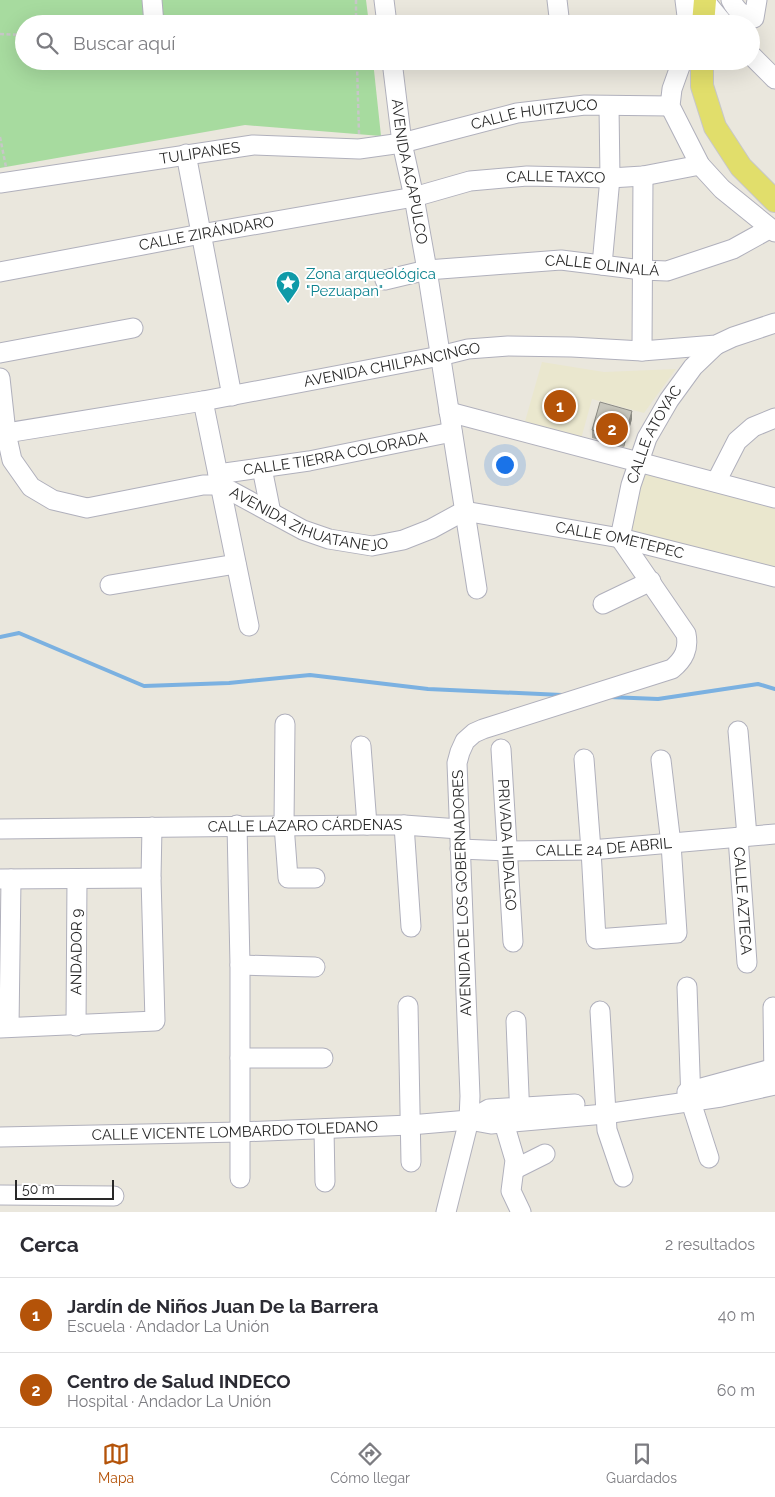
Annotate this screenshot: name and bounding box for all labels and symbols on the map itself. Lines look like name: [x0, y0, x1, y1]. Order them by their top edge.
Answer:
street label: CALLE HUITZUCO: [469, 96, 598, 134]
street label: AVENIDA ACAPULCO: [388, 98, 431, 246]
street label: TULIPANES: [158, 138, 241, 168]
street label: CALLE TAXCO: [506, 167, 605, 187]
street label: CALLE ZIRÁNDARO: [137, 212, 275, 255]
street label: CALLE OLINALÁ: [544, 251, 660, 280]
place label: Zona arqueológica "Pezuapan": [306, 265, 436, 300]
place icon: Zona arqueológica "Pezuapan": [275, 270, 301, 304]
street label: AVENIDA CHILPANCINGO: [302, 339, 481, 391]
street label: CALLE ATOYAC: [623, 382, 686, 486]
pin: 1: [544, 387, 576, 425]
pin: 2: [596, 410, 628, 448]
street label: CALLE TIERRA COLORADA: [242, 428, 429, 479]
your location: [492, 452, 518, 478]
street label: AVENIDA ZIHUATANEJO: [227, 483, 390, 555]
street label: CALLE OMETEPEC: [554, 518, 686, 563]
street label: AVENIDA DE LOS GOBERNADORES: [449, 769, 475, 1017]
street label: PRIVADA HIDALGO: [494, 778, 520, 911]
street label: CALLE LÁZARO CÁRDENAS: [208, 816, 402, 836]
street label: CALLE 24 DE ABRIL: [536, 834, 673, 860]
street label: CALLE AZTECA: [730, 846, 755, 955]
street label: ANDADOR 9: [67, 908, 86, 995]
street label: CALLE VICENTE LOMBARDO TOLEDANO: [92, 1117, 378, 1144]
scale bar: [15, 1177, 114, 1200]

